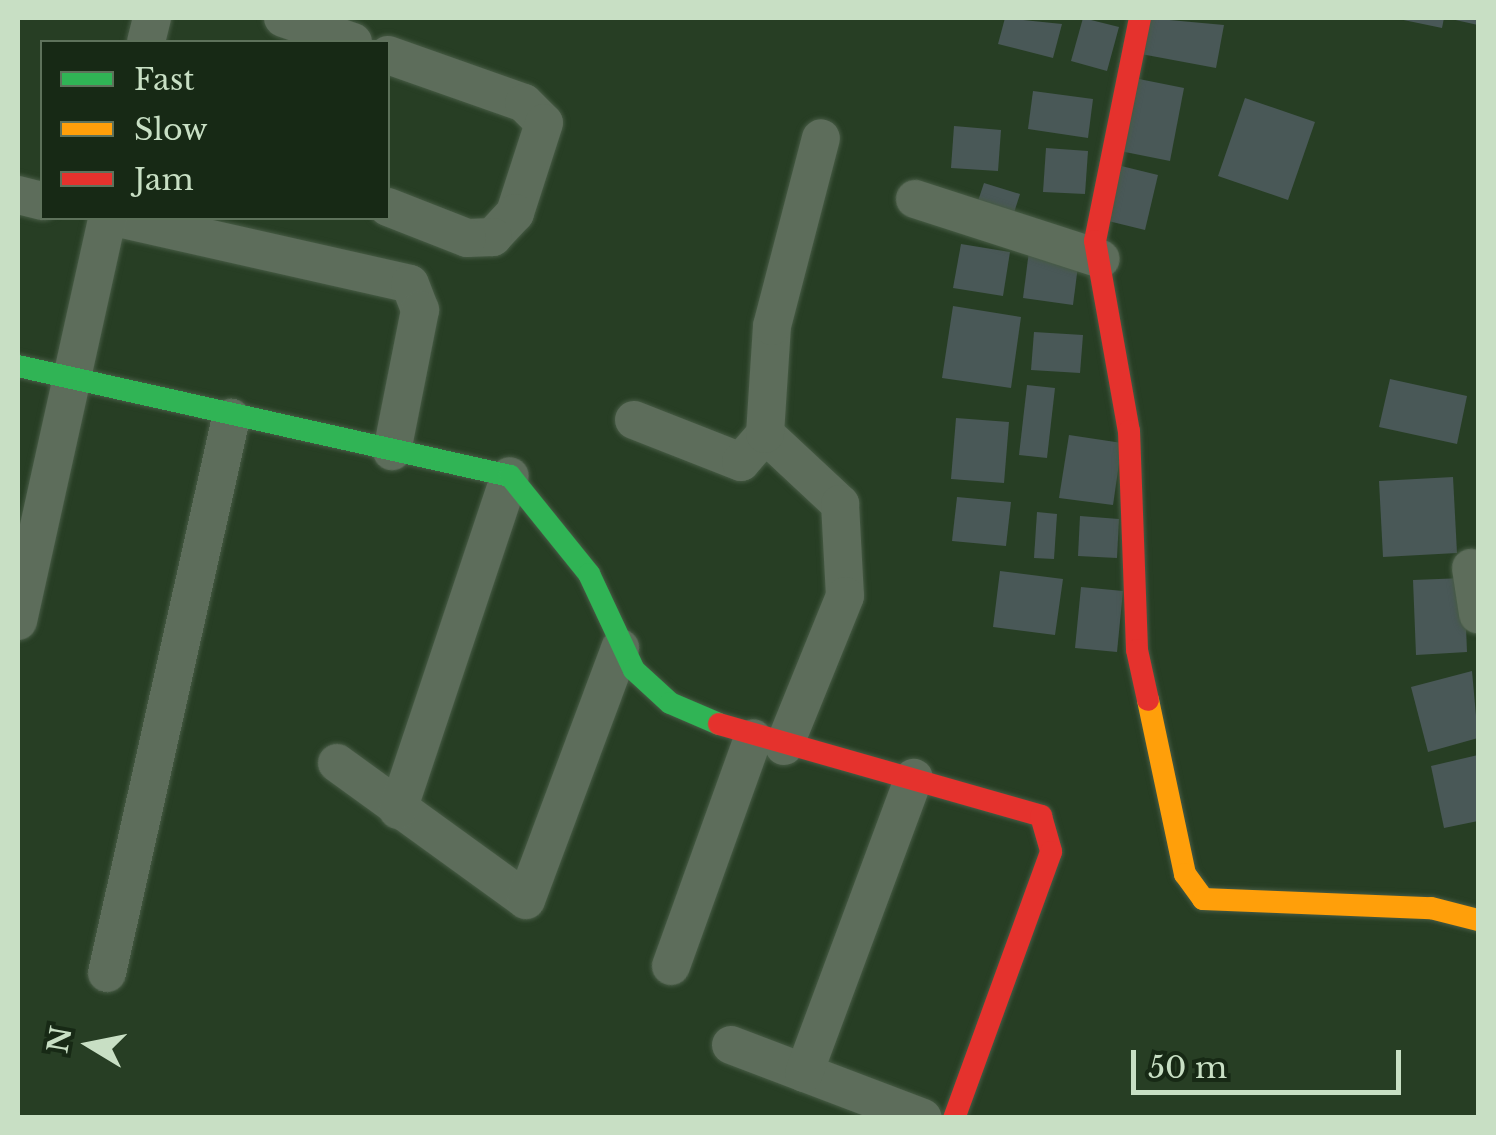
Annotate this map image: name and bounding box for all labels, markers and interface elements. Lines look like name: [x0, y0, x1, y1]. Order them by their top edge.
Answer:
legend: [40, 40, 390, 220]
text: Fast: [134, 61, 195, 98]
text: Slow: [134, 111, 208, 148]
text: Jam: [134, 161, 194, 198]
north arrow: [40, 995, 140, 1095]
text: N: [40, 1024, 79, 1056]
scale bar: [1136, 1030, 1406, 1092]
text: 50 m: [1148, 1049, 1227, 1086]

